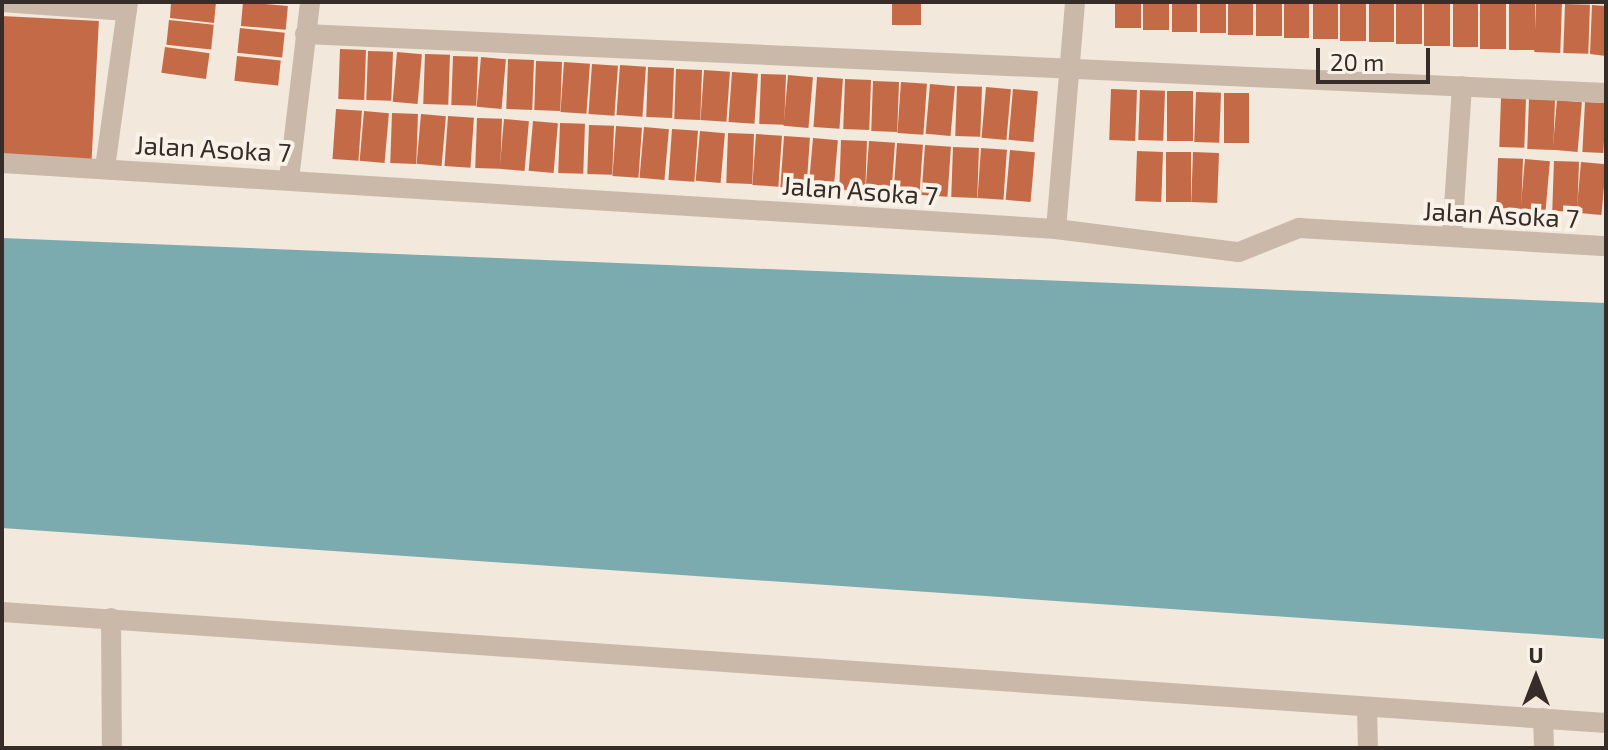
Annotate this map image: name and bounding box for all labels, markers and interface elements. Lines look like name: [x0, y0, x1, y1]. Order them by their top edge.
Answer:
scale bar: [1320, 32, 1434, 82]
text: 20 m: [1330, 47, 1384, 76]
street label: Jalan Asoka 7: [134, 128, 292, 168]
street label: Jalan Asoka 7: [781, 169, 939, 211]
street label: Jalan Asoka 7: [1422, 194, 1580, 234]
north arrow: [1496, 638, 1576, 718]
text: U: [1528, 641, 1544, 667]

